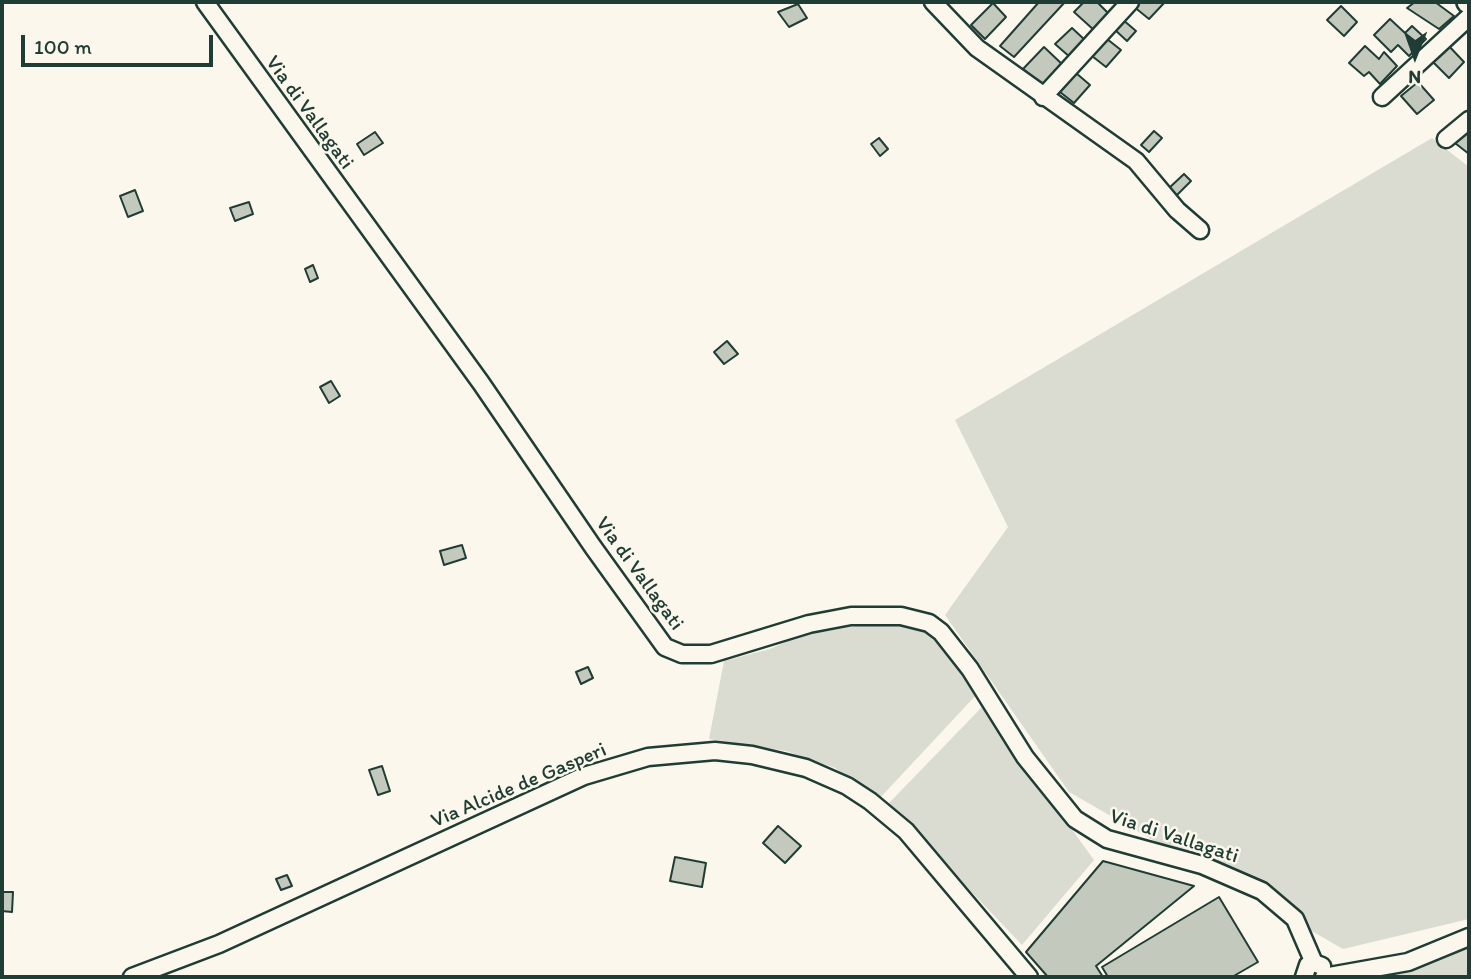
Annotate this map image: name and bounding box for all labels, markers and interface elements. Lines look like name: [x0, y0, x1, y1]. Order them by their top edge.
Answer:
scale bar: [24, 21, 217, 65]
north arrow: [1380, 21, 1450, 91]
text: 100 m: [34, 34, 92, 59]
street label: Via di Vallagati: [259, 51, 359, 175]
text: N: [1408, 66, 1421, 89]
street label: Via di Vallagati: [589, 512, 689, 636]
street label: Via Alcide de Gasperi: [427, 738, 611, 834]
street label: Via di Vallagati: [1106, 804, 1242, 870]

